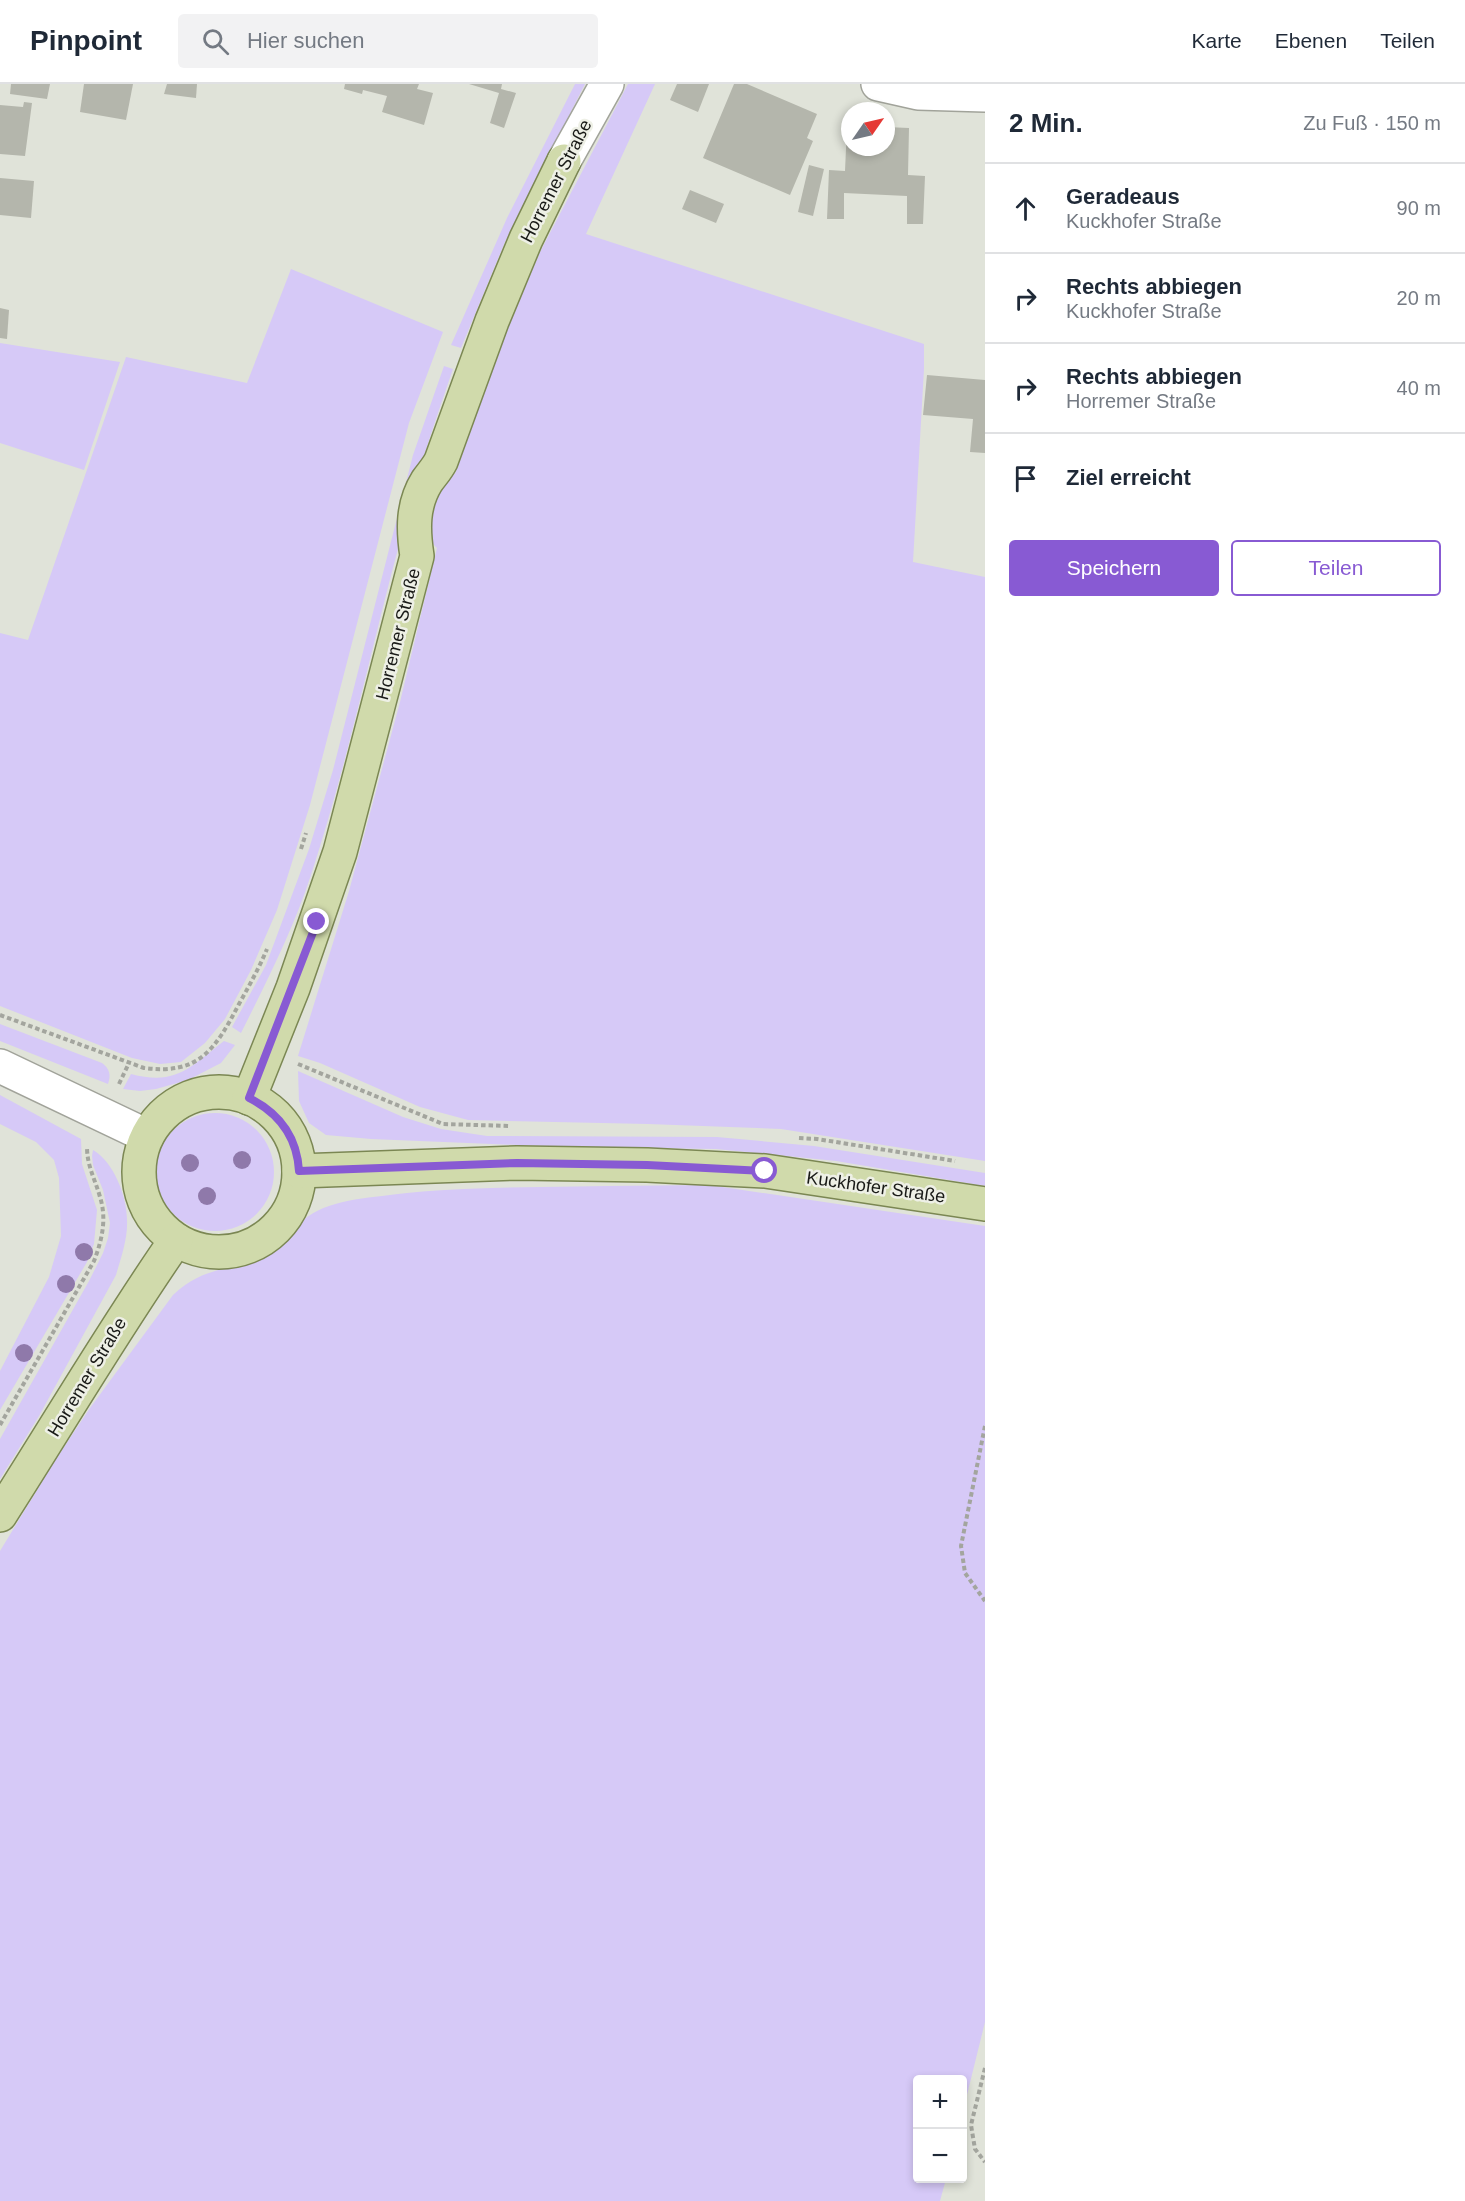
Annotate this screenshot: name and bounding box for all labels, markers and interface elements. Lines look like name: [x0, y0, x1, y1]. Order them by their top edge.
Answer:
search box: [178, 14, 598, 68]
text: Pinpoint: [30, 25, 142, 56]
icon: search: [199, 25, 232, 58]
text: Hier suchen: [247, 28, 364, 53]
text: Karte: [1192, 29, 1242, 52]
text: Ebenen: [1275, 29, 1347, 52]
text: Teilen: [1380, 29, 1435, 52]
north arrow: [841, 102, 895, 156]
text: 2 Min.: [1009, 108, 1083, 138]
text: Zu Fuß · 150 m: [1303, 112, 1441, 134]
street label: Horremer Straße: [516, 116, 596, 246]
text: Geradeaus: [1066, 184, 1180, 209]
icon: ahead: [1009, 192, 1042, 225]
text: 90 m: [1397, 197, 1441, 219]
text: Kuckhofer Straße: [1066, 210, 1222, 232]
text: Rechts abbiegen: [1066, 274, 1242, 299]
icon: right: [1009, 282, 1042, 315]
text: 20 m: [1397, 287, 1441, 309]
text: Kuckhofer Straße: [1066, 300, 1222, 322]
text: Rechts abbiegen: [1066, 364, 1242, 389]
icon: right: [1009, 372, 1042, 405]
text: 40 m: [1397, 377, 1441, 399]
text: Horremer Straße: [1066, 390, 1216, 412]
icon: arrive: [1009, 462, 1042, 495]
text: Ziel erreicht: [1066, 465, 1191, 490]
button: Speichern: [1009, 540, 1219, 596]
button: Teilen: [1231, 540, 1441, 596]
street label: Horremer Straße: [372, 566, 424, 702]
route end: [303, 908, 329, 934]
route start: [751, 1157, 777, 1183]
street label: Kuckhofer Straße: [805, 1167, 947, 1207]
street label: Horremer Straße: [44, 1314, 130, 1440]
map controls: [913, 2075, 967, 2183]
button: +: [913, 2075, 967, 2129]
button: −: [913, 2129, 967, 2183]

